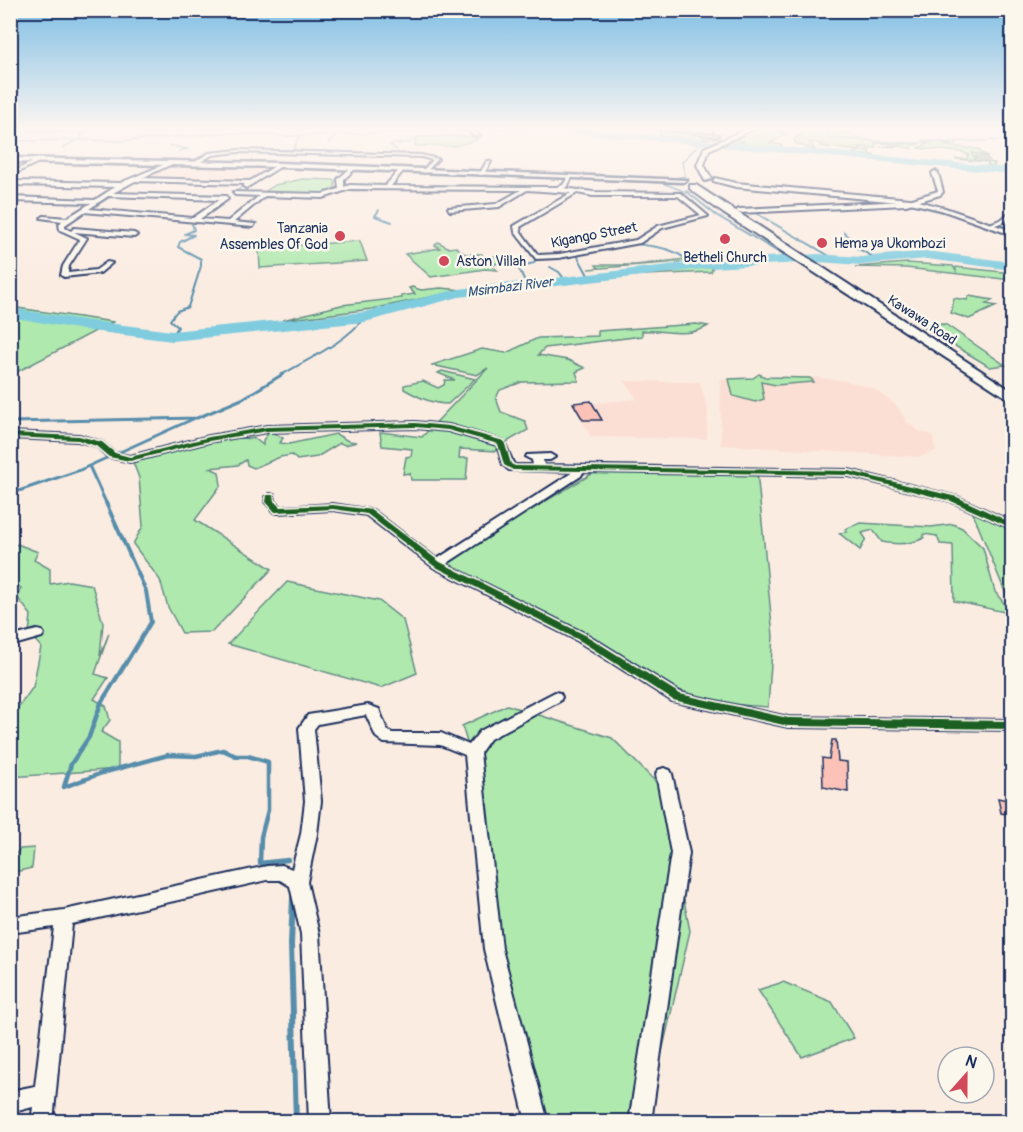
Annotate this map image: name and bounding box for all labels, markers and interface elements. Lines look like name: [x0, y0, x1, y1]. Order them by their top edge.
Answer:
street label: Kigango Street: [549, 218, 639, 252]
place label: Tanzania Assembles Of God: [220, 220, 328, 253]
marker: Tanzania Assembles Of God: [333, 229, 347, 243]
marker: Betheli Church: [718, 232, 732, 246]
place label: Hema ya Ukombozi: [834, 235, 946, 252]
marker: Hema ya Ukombozi: [815, 236, 829, 250]
place label: Betheli Church: [683, 249, 767, 266]
place label: Aston Villah: [456, 253, 526, 270]
marker: Aston Villah: [437, 254, 451, 268]
water label: Msimbazi River: [466, 273, 556, 301]
street label: Kawawa Road: [884, 291, 960, 349]
north arrow: [936, 1045, 996, 1105]
text: N: [962, 1051, 980, 1073]

